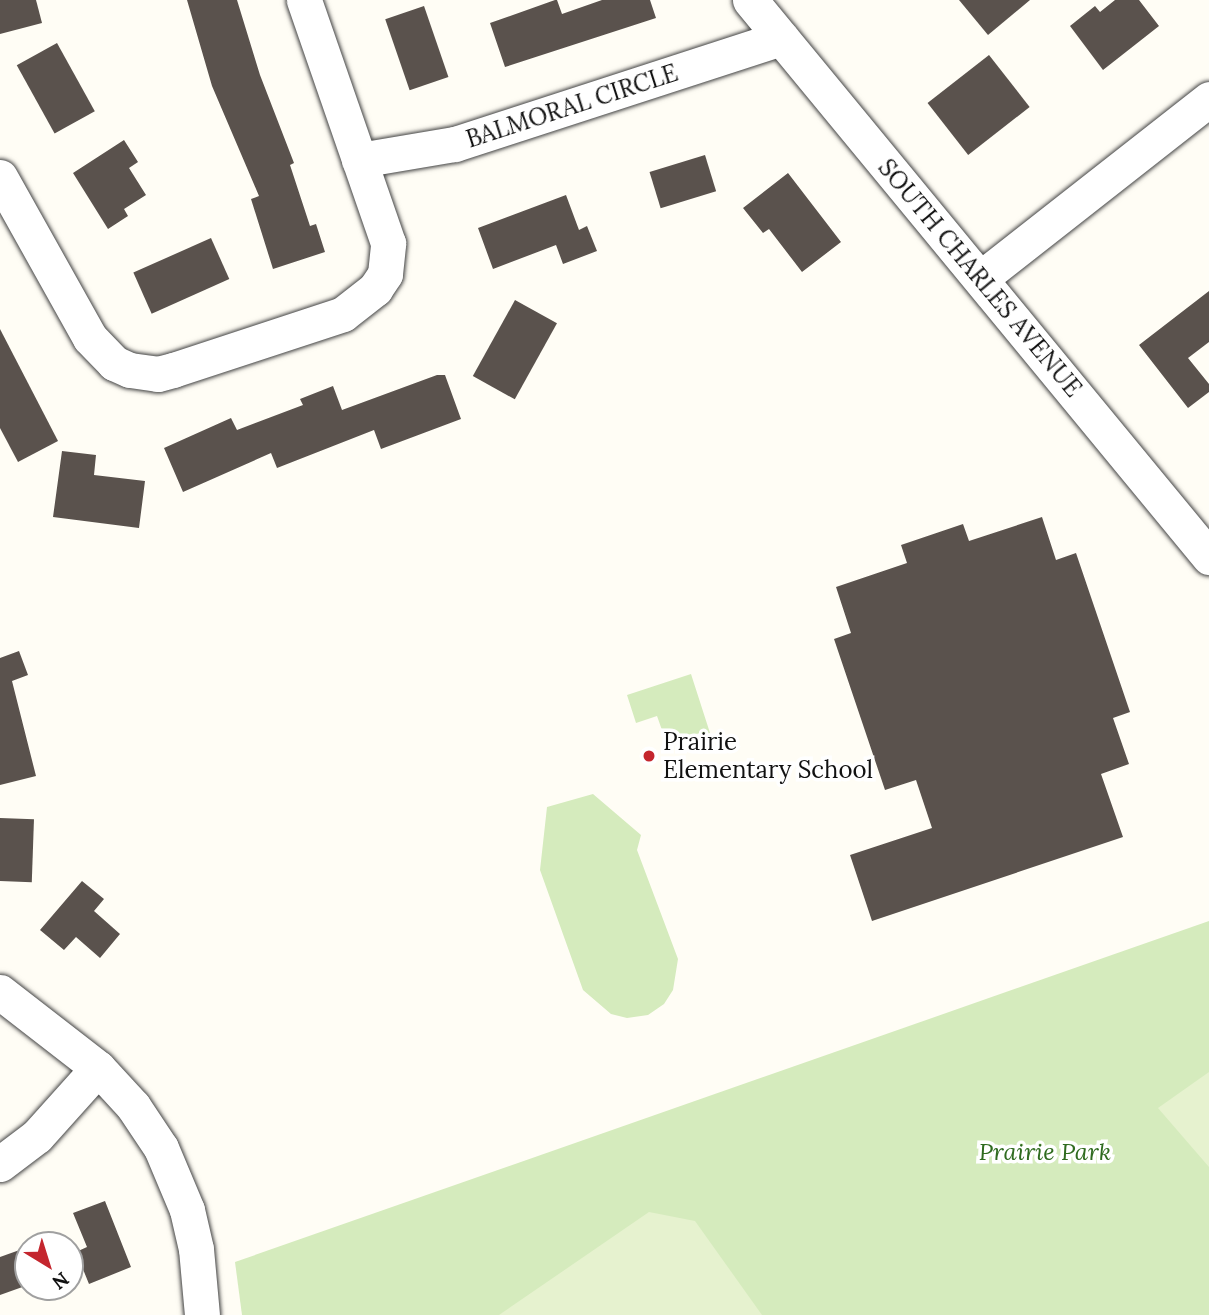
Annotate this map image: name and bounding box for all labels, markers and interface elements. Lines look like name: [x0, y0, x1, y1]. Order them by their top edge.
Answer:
street label: BALMORAL CIRCLE: [463, 58, 681, 154]
street label: SOUTH CHARLES AVENUE: [872, 153, 1088, 403]
place label: Prairie Elementary School: [663, 728, 873, 784]
marker: Prairie Elementary School: [641, 748, 657, 764]
park label: Prairie Park: [979, 1138, 1111, 1166]
north arrow: [14, 1231, 84, 1301]
text: N: [48, 1267, 74, 1295]

